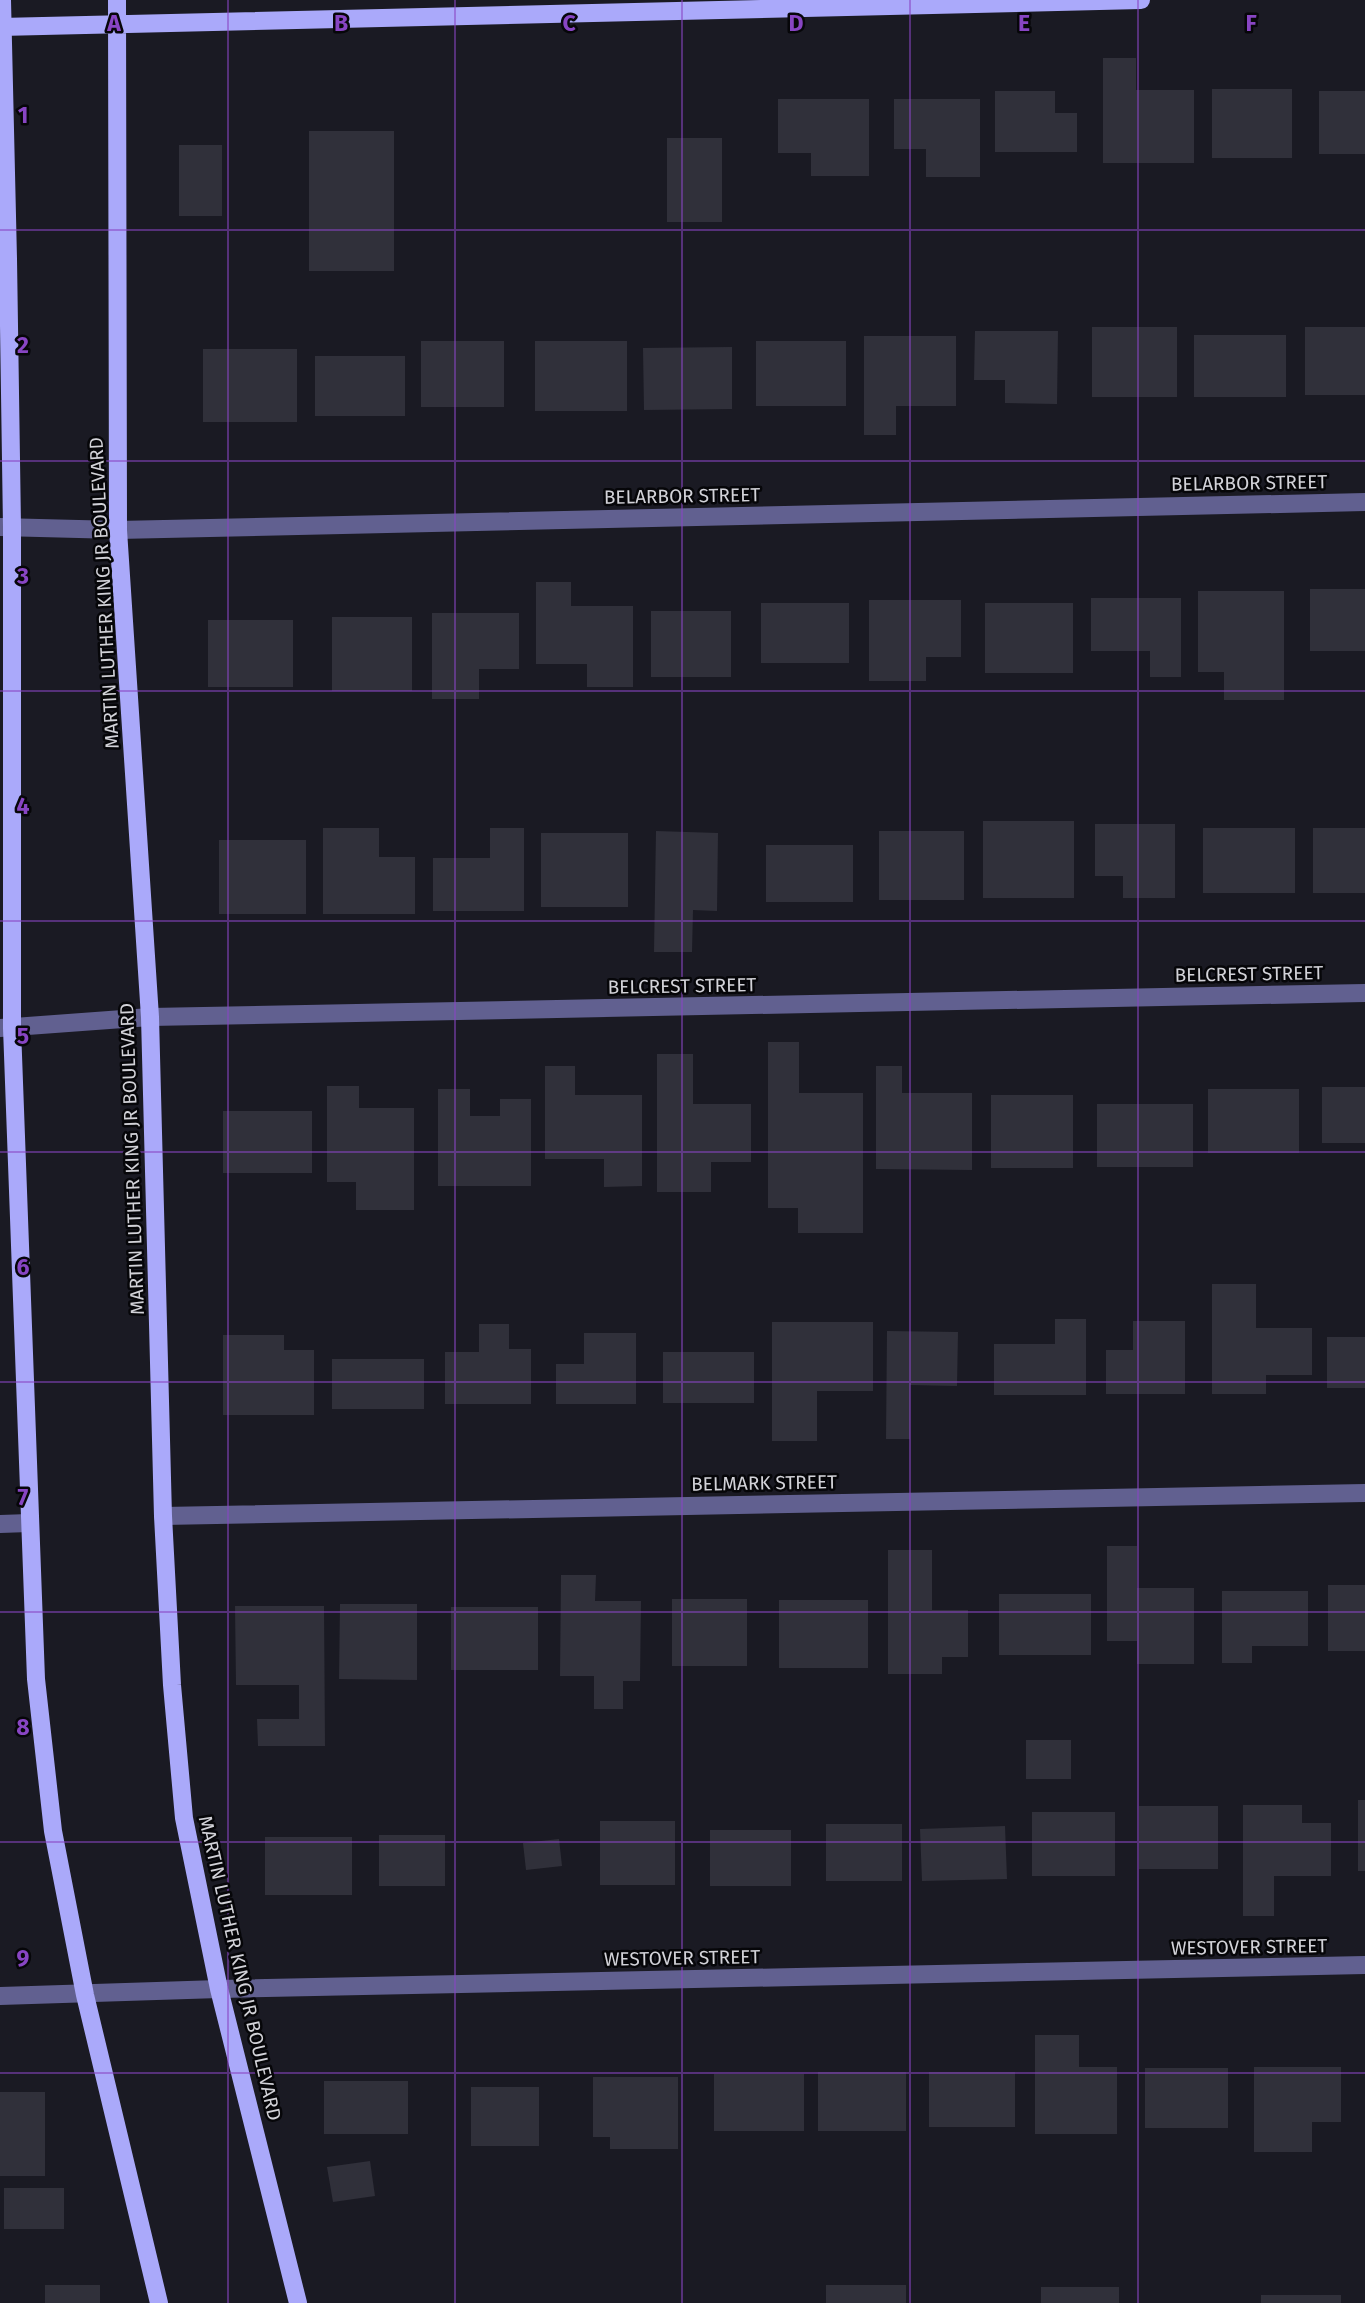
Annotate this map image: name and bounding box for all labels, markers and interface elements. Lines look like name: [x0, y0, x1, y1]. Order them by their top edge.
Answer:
text: A: [106, 9, 121, 37]
text: B: [334, 9, 348, 37]
text: C: [562, 9, 576, 37]
text: D: [789, 9, 804, 37]
text: E: [1018, 9, 1030, 37]
text: F: [1245, 9, 1257, 37]
text: 1: [18, 101, 28, 129]
text: 2: [17, 331, 29, 359]
street label: MARTIN LUTHER KING JR BOULEVARD: [84, 437, 124, 749]
street label: BELARBOR STREET: [1171, 470, 1327, 496]
street label: BELARBOR STREET: [604, 483, 760, 509]
text: 3: [16, 562, 29, 590]
text: 4: [17, 792, 30, 820]
street label: BELCREST STREET: [1174, 961, 1324, 987]
street label: BELCREST STREET: [607, 973, 757, 999]
street label: MARTIN LUTHER KING JR BOULEVARD: [115, 1003, 149, 1315]
text: 5: [17, 1022, 29, 1050]
text: 6: [17, 1253, 30, 1281]
street label: BELMARK STREET: [691, 1470, 837, 1496]
text: 7: [18, 1483, 29, 1511]
text: 8: [16, 1713, 30, 1741]
street label: MARTIN LUTHER KING JR BOULEVARD: [194, 1813, 286, 2123]
street label: WESTOVER STREET: [1171, 1934, 1328, 1960]
text: 9: [17, 1944, 30, 1972]
street label: WESTOVER STREET: [604, 1945, 761, 1971]

